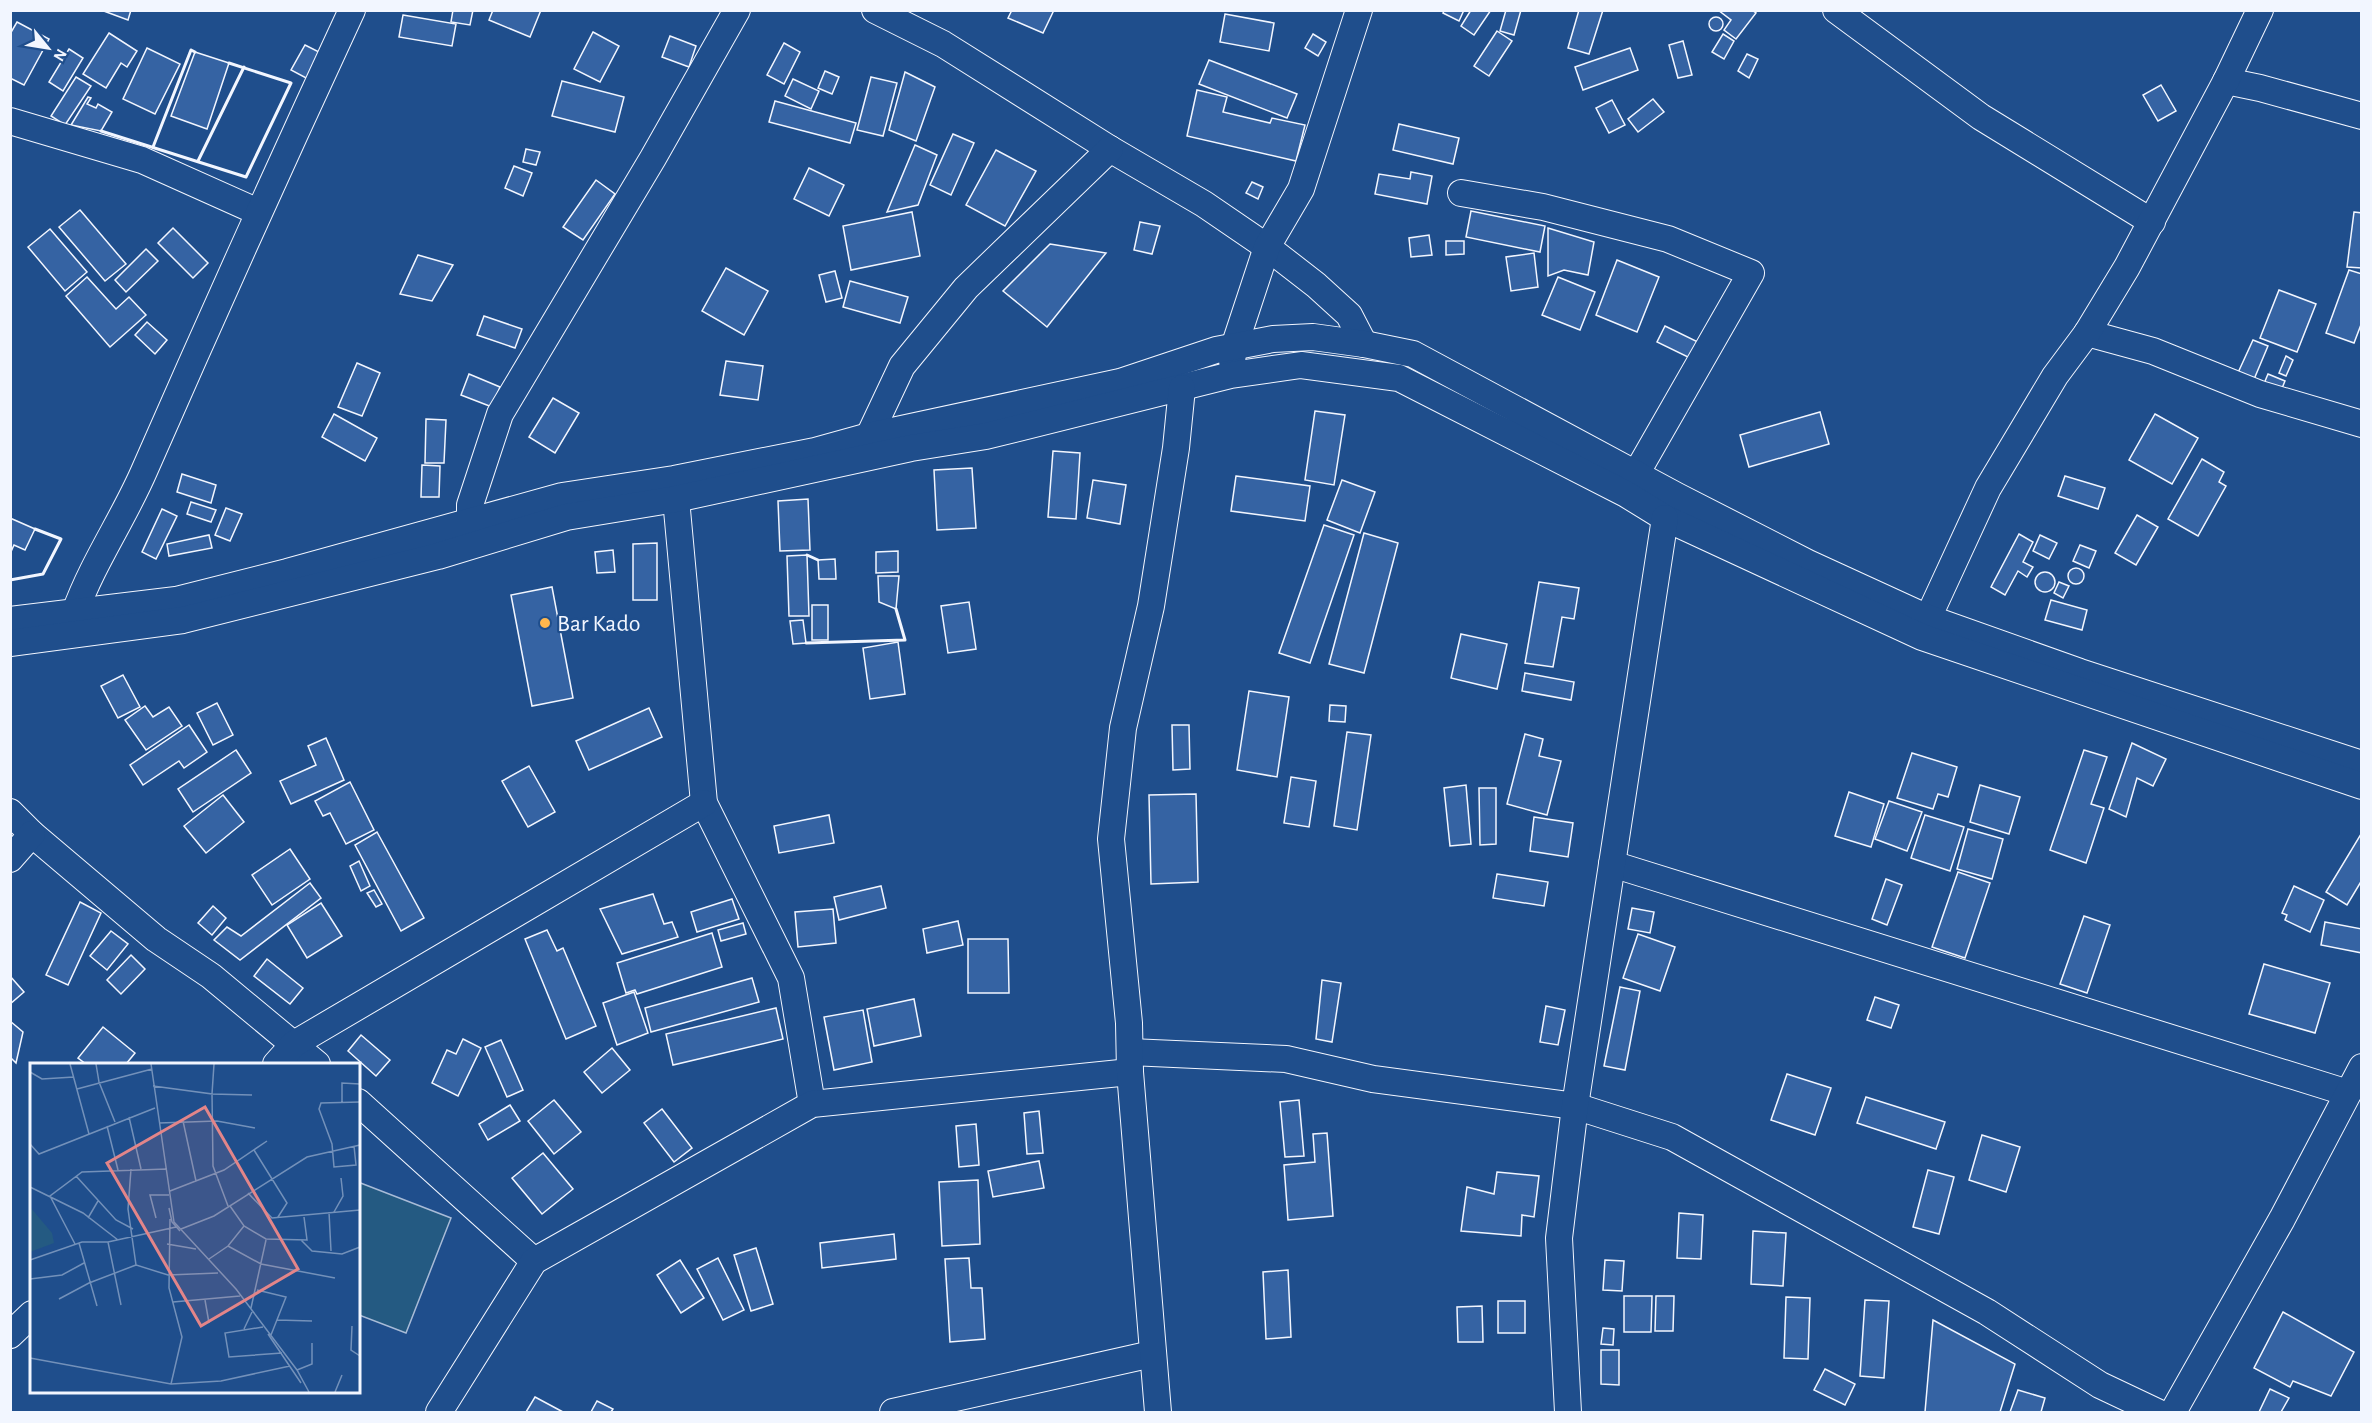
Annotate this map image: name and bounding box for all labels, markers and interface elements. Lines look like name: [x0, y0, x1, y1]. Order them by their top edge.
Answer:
north arrow: [18, 18, 78, 78]
text: N: [50, 46, 70, 64]
place label: Bar Kado: [557, 612, 641, 636]
marker: Bar Kado: [538, 616, 552, 630]
inset map: [30, 1063, 360, 1393]

